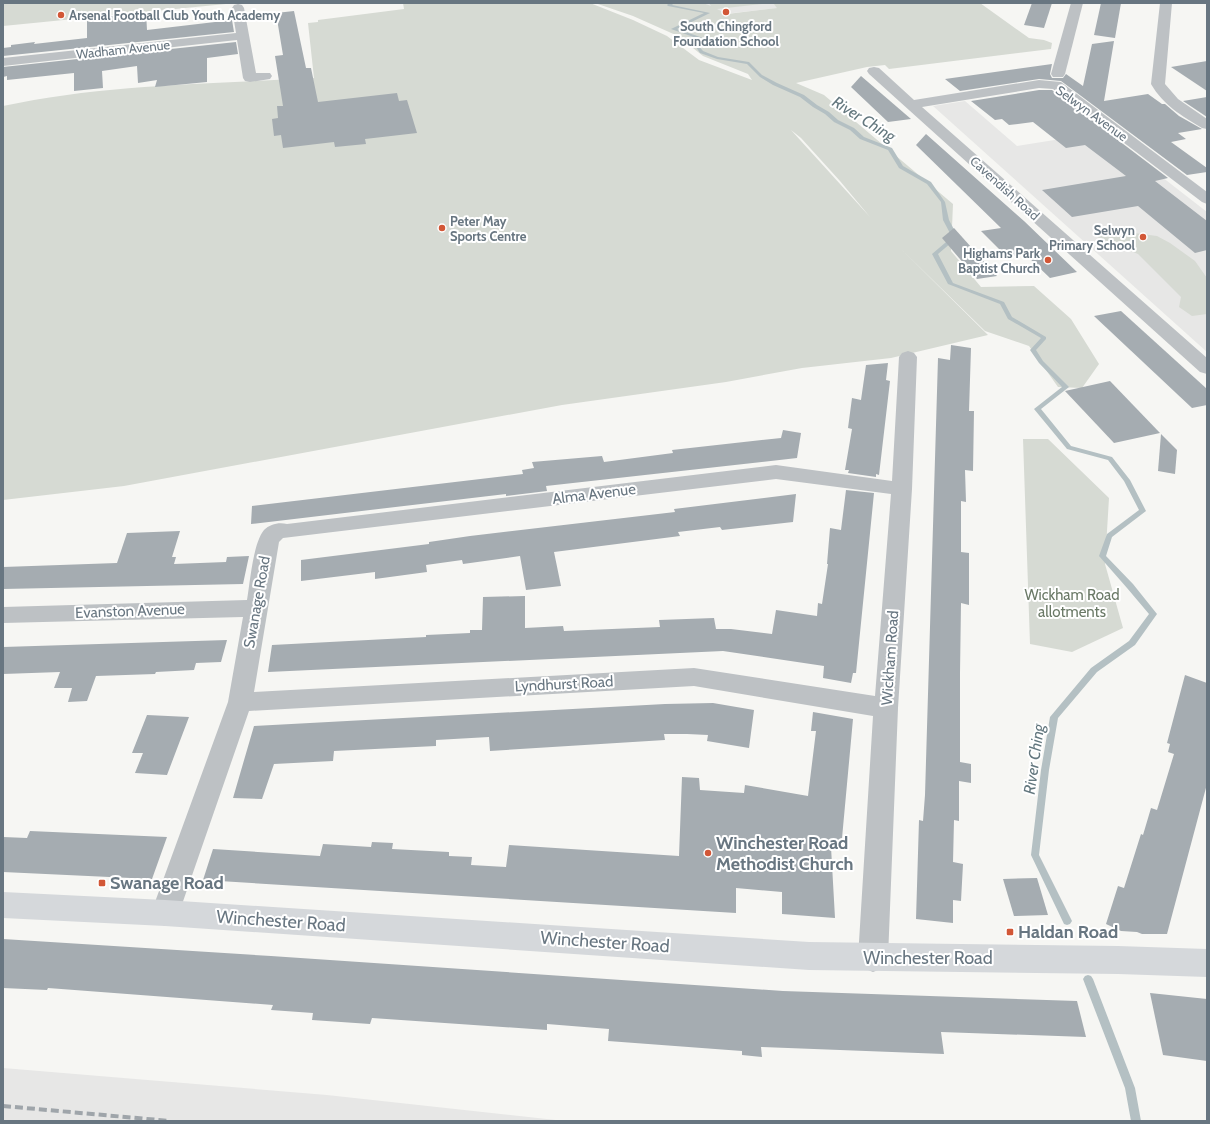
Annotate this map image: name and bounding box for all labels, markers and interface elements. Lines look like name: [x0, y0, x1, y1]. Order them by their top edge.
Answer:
place label: Arsenal Football Club Youth Academy: [69, 7, 280, 23]
marker: South Chingford Foundation School: [721, 7, 731, 17]
marker: Arsenal Football Club Youth Academy: [56, 10, 66, 20]
place label: South Chingford Foundation School: [673, 18, 780, 49]
street label: Wadham Avenue: [75, 36, 171, 62]
street label: Selwyn Avenue: [1053, 82, 1131, 145]
water label: River Ching: [829, 92, 900, 146]
street label: Cavendish Road: [967, 153, 1043, 223]
place label: Peter May Sports Centre: [450, 213, 527, 244]
place label: Selwyn Primary School: [1049, 222, 1136, 253]
marker: Peter May Sports Centre: [437, 223, 447, 233]
marker: Selwyn Primary School: [1138, 232, 1148, 242]
place label: Highams Park Baptist Church: [958, 245, 1041, 276]
marker: Highams Park Baptist Church: [1043, 255, 1053, 265]
street label: Alma Avenue: [551, 480, 637, 508]
street label: Swanage Road: [240, 555, 274, 649]
park label: Wickham Road allotments: [1024, 586, 1120, 621]
street label: Evanston Avenue: [75, 600, 185, 622]
street label: Wickham Road: [878, 610, 902, 706]
street label: Lyndhurst Road: [514, 672, 614, 696]
water label: River Ching: [1020, 722, 1048, 795]
place label: Winchester Road Methodist Church: [716, 832, 854, 875]
marker: Winchester Road Methodist Church: [703, 848, 713, 858]
place label: Swanage Road: [110, 872, 224, 894]
marker: Swanage Road: [97, 878, 107, 888]
street label: Winchester Road: [216, 906, 346, 936]
place label: Haldan Road: [1018, 921, 1118, 943]
street label: Winchester Road: [540, 927, 670, 957]
marker: Haldan Road: [1005, 927, 1015, 937]
street label: Winchester Road: [863, 947, 993, 969]

